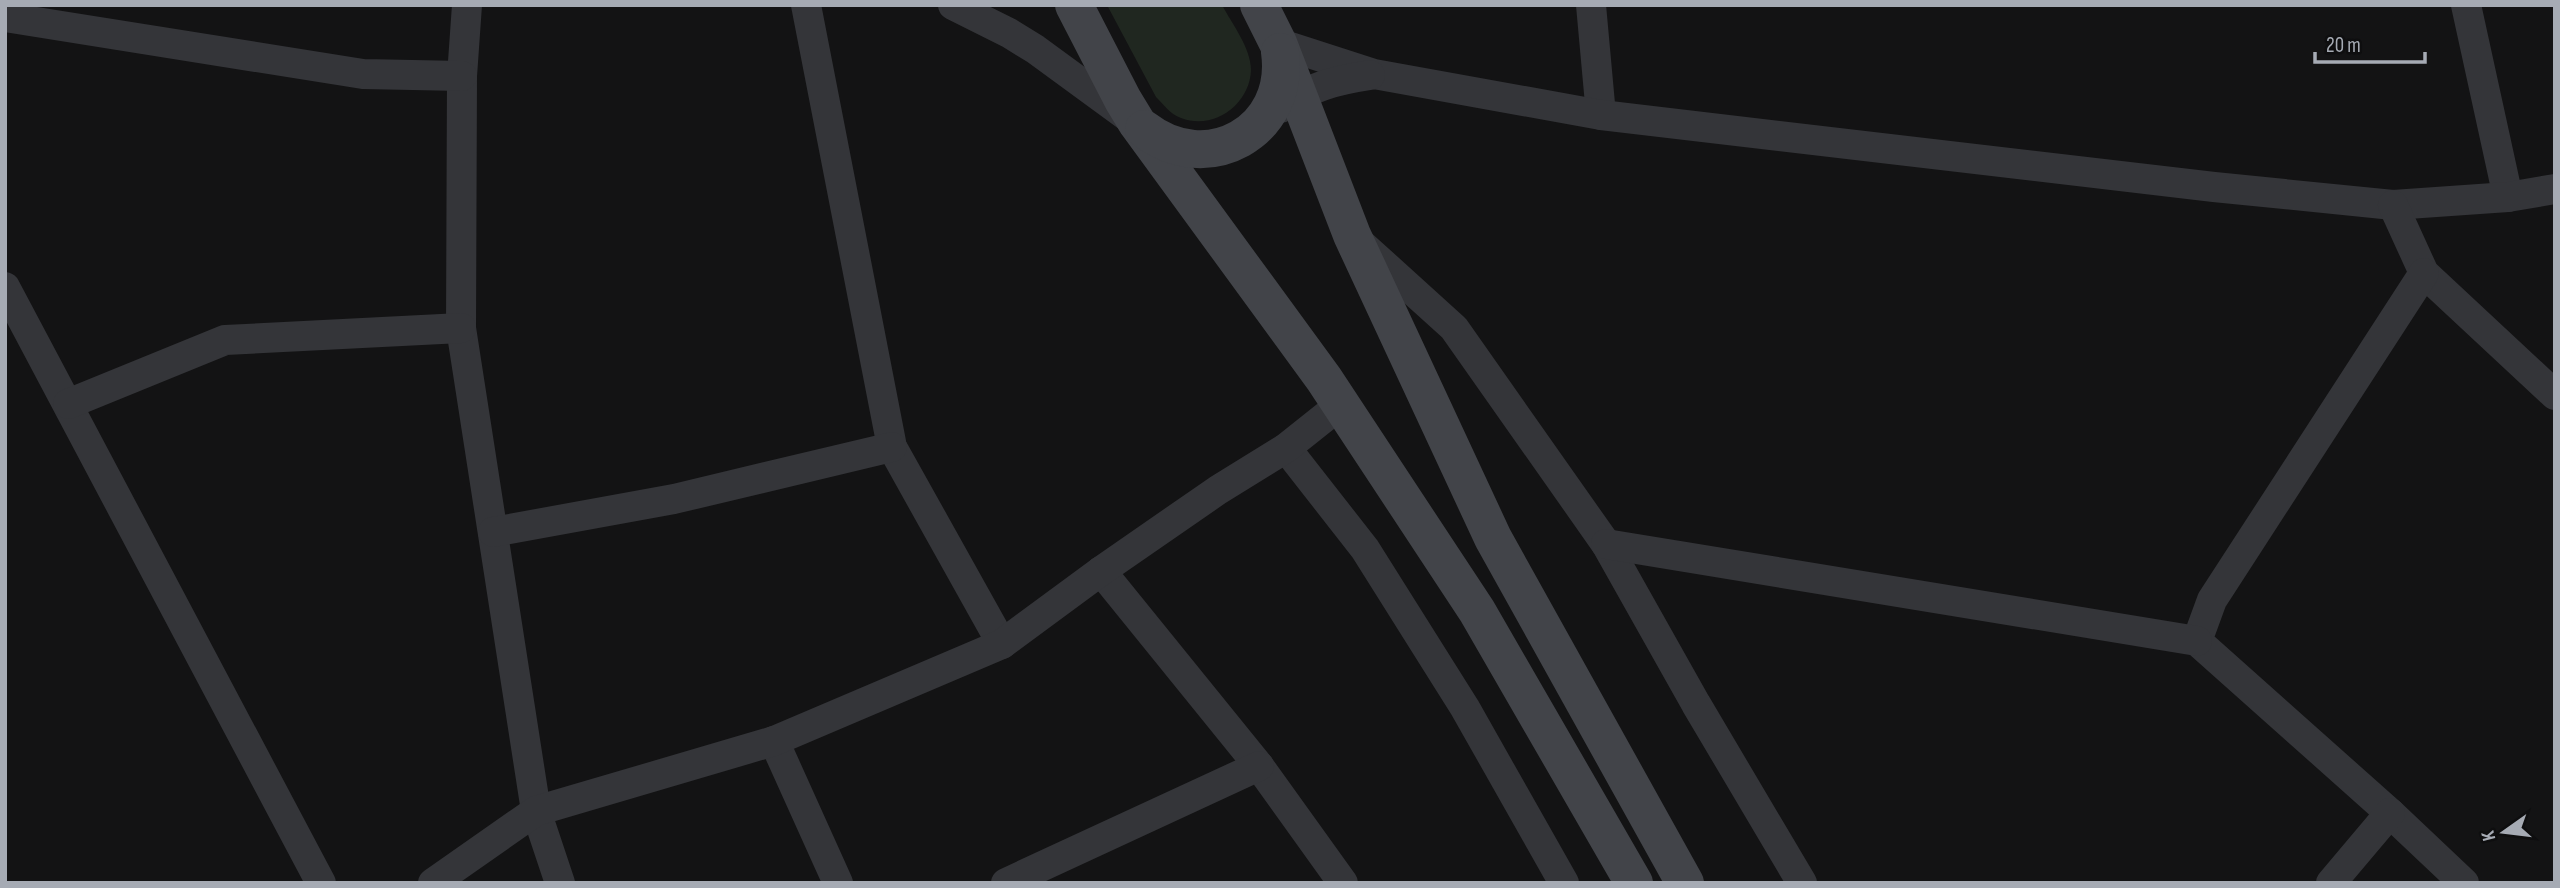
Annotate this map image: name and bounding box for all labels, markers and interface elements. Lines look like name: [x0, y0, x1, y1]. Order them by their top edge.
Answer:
scale bar: [2315, 21, 2425, 65]
text: 20 m: [2326, 33, 2361, 58]
north arrow: [2469, 797, 2539, 867]
text: K: [2477, 828, 2501, 843]

